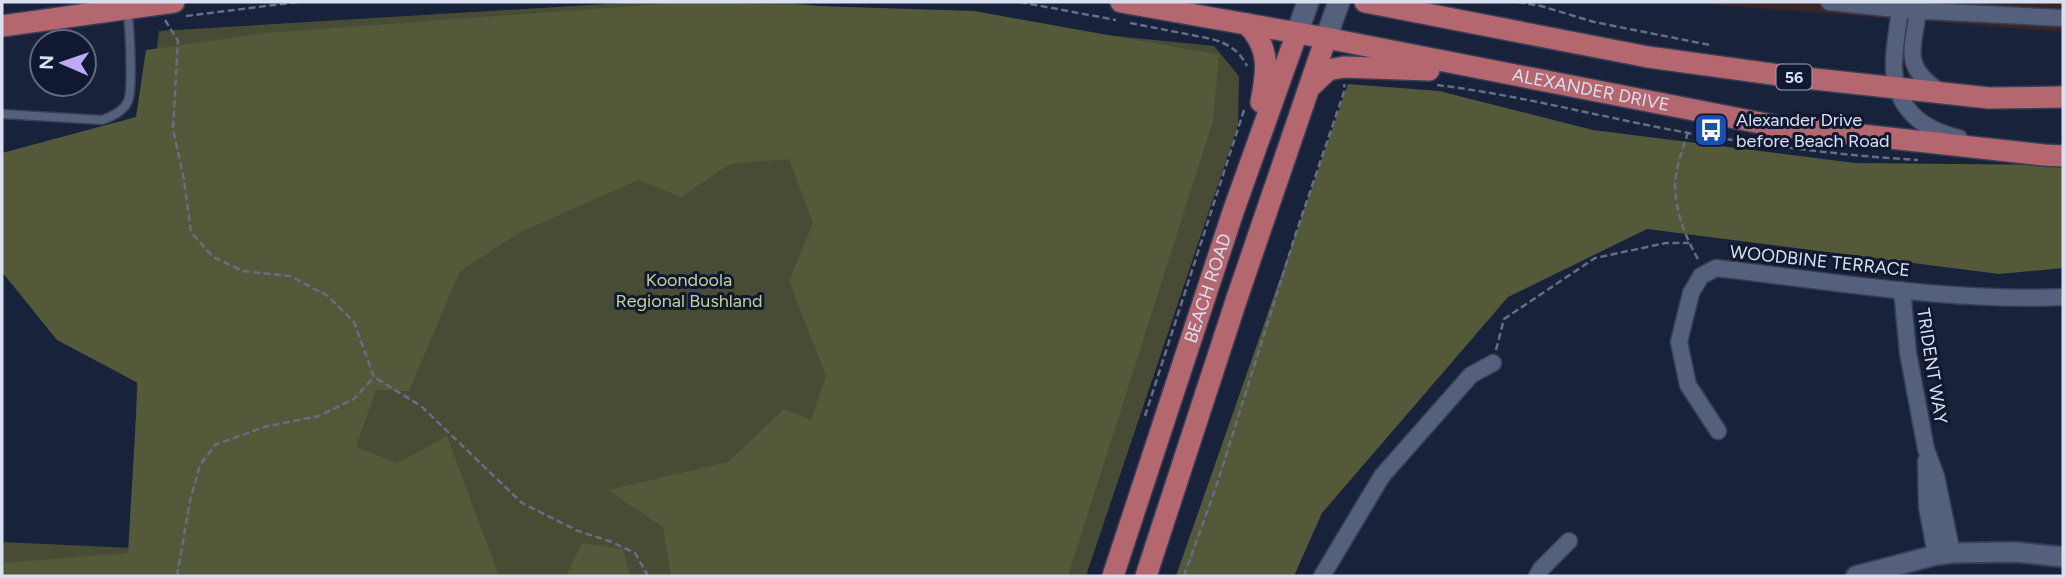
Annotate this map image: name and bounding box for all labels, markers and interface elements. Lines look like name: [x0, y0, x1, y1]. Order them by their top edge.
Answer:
north arrow: [28, 28, 98, 98]
text: N: [35, 55, 58, 70]
street label: ALEXANDER DRIVE: [1510, 64, 1671, 116]
road number: 56: [1776, 64, 1812, 90]
place label: Alexander Drive before Beach Road: [1736, 109, 1889, 152]
bus stop icon: Alexander Drive before Beach Road: [1692, 111, 1730, 149]
street label: BEACH ROAD: [1180, 231, 1236, 346]
street label: WOODBINE TERRACE: [1729, 241, 1911, 281]
park label: Koondoola Regional Bushland: [615, 269, 763, 312]
street label: TRIDENT WAY: [1912, 306, 1952, 426]

